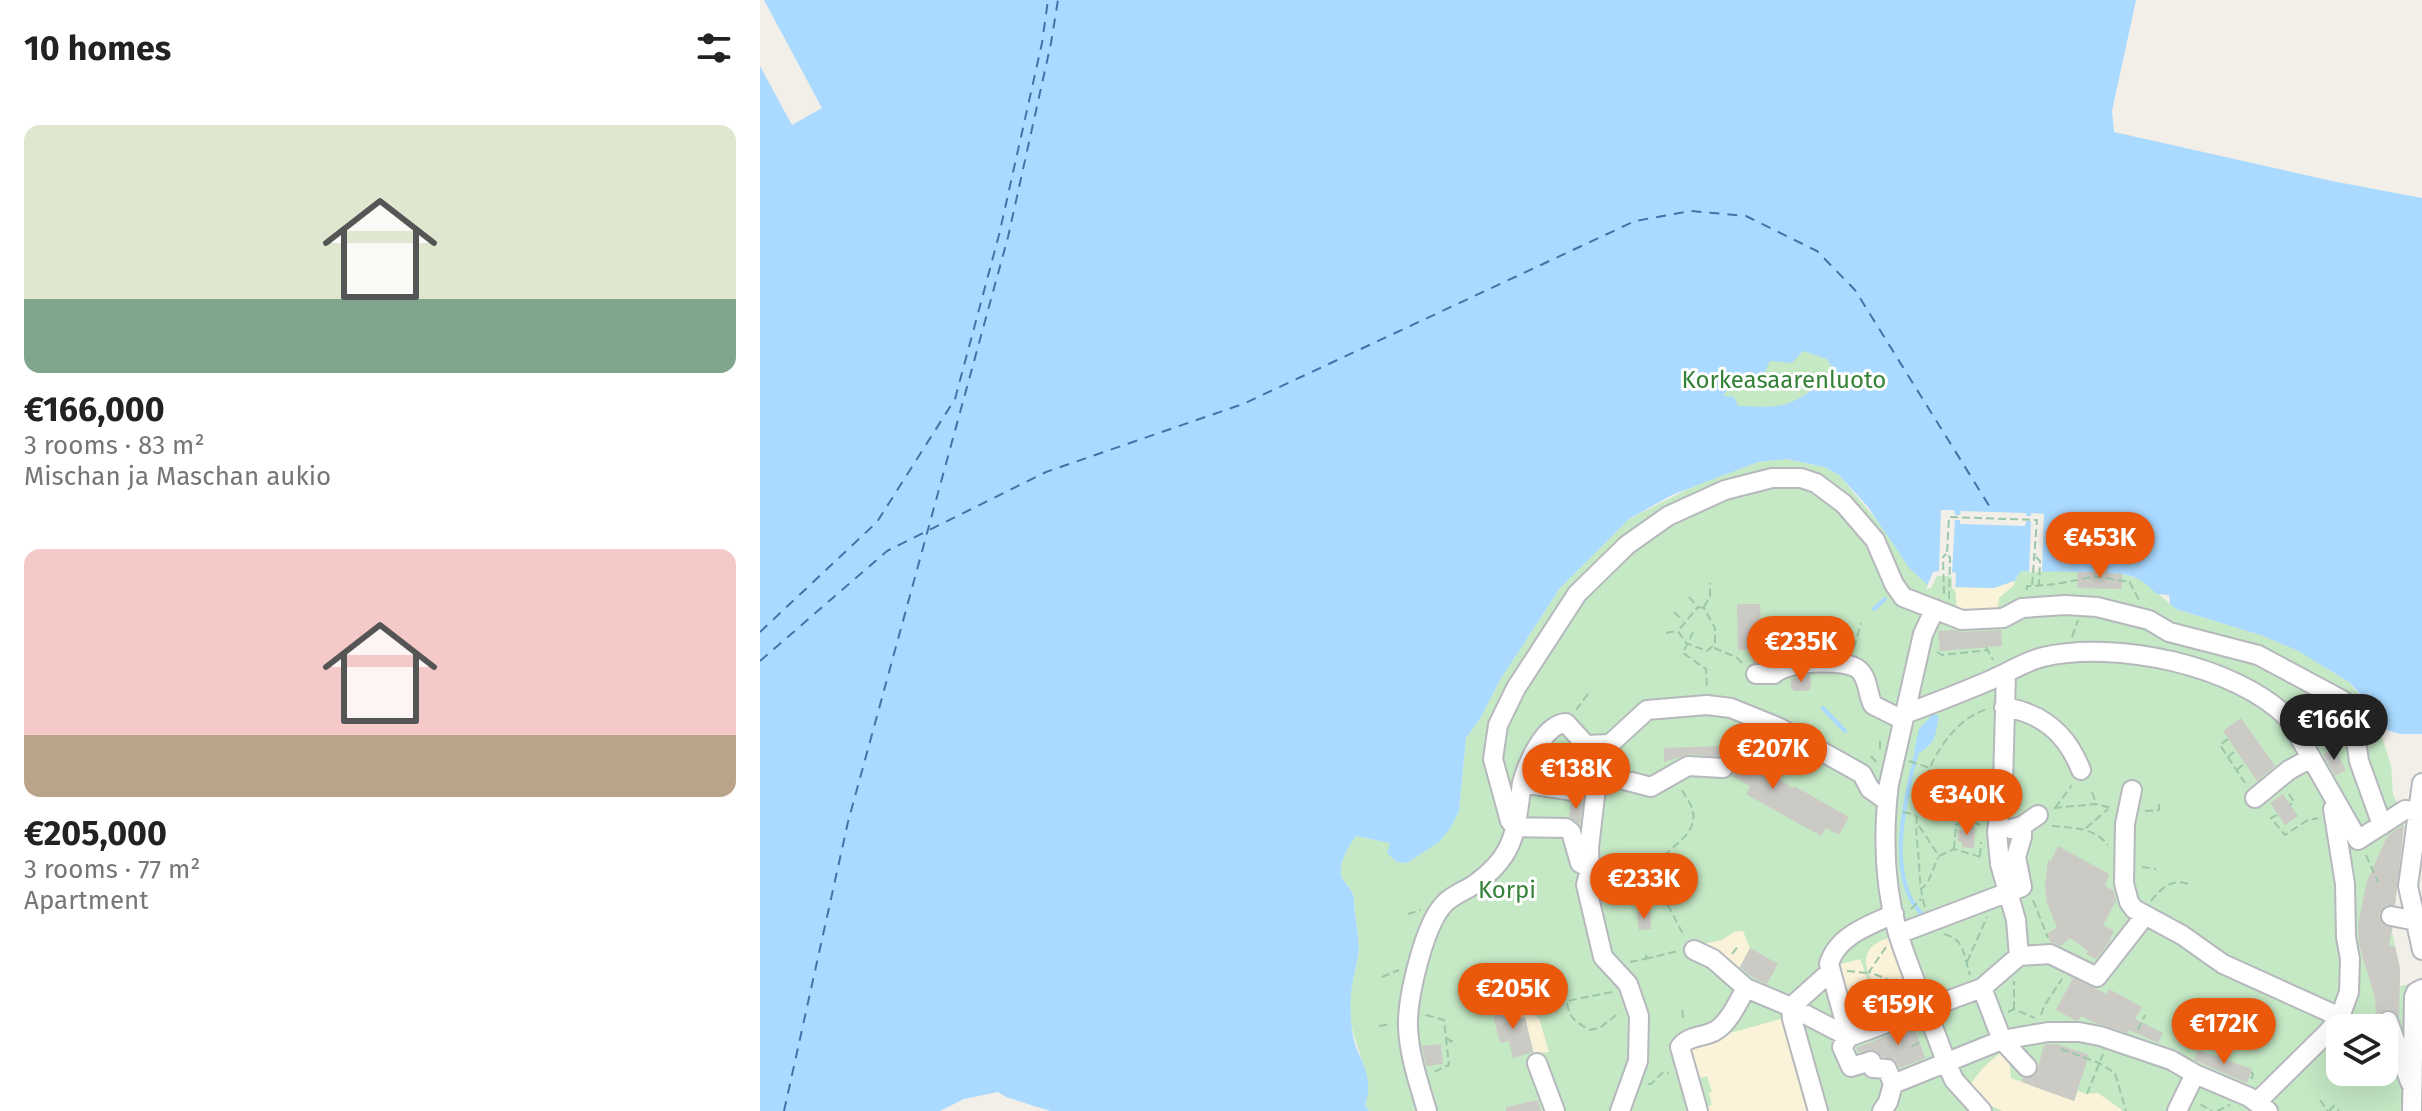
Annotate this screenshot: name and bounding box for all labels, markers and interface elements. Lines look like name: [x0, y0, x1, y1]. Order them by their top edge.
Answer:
icon: filters: [692, 26, 736, 70]
text: 10 homes: [24, 28, 171, 69]
icon: home: [308, 177, 452, 321]
park label: Korkeasaarenluoto: [1682, 366, 1886, 394]
text: €166,000: [24, 389, 165, 430]
text: 3 rooms · 83 m²: [24, 430, 205, 461]
text: Mischan ja Maschan aukio: [24, 461, 331, 492]
pin: €453K: [2044, 512, 2156, 580]
text: €453K: [2064, 522, 2136, 553]
icon: home: [308, 601, 452, 745]
pin: €235K: [1745, 616, 1857, 684]
text: €235K: [1765, 626, 1837, 657]
pin: €166K: [2278, 694, 2390, 762]
text: €166K: [2298, 704, 2370, 735]
pin: €207K: [1717, 723, 1829, 791]
text: €207K: [1737, 733, 1809, 764]
pin: €138K: [1520, 743, 1632, 811]
text: €138K: [1540, 753, 1612, 784]
pin: €340K: [1911, 769, 2023, 837]
text: €340K: [1929, 779, 2005, 810]
text: €205,000: [24, 813, 167, 854]
pin: €233K: [1588, 853, 1700, 921]
text: 3 rooms · 77 m²: [24, 854, 200, 885]
text: €233K: [1608, 863, 1680, 894]
park label: Korpi: [1478, 876, 1536, 904]
text: Apartment: [24, 885, 149, 916]
pin: €205K: [1457, 963, 1569, 1031]
text: €205K: [1476, 973, 1550, 1004]
pin: €159K: [1842, 979, 1954, 1047]
text: €159K: [1862, 989, 1934, 1020]
pin: €172K: [2168, 998, 2280, 1066]
text: €172K: [2190, 1008, 2258, 1039]
map controls: [2326, 1014, 2398, 1086]
button: layers: [2326, 1014, 2398, 1086]

